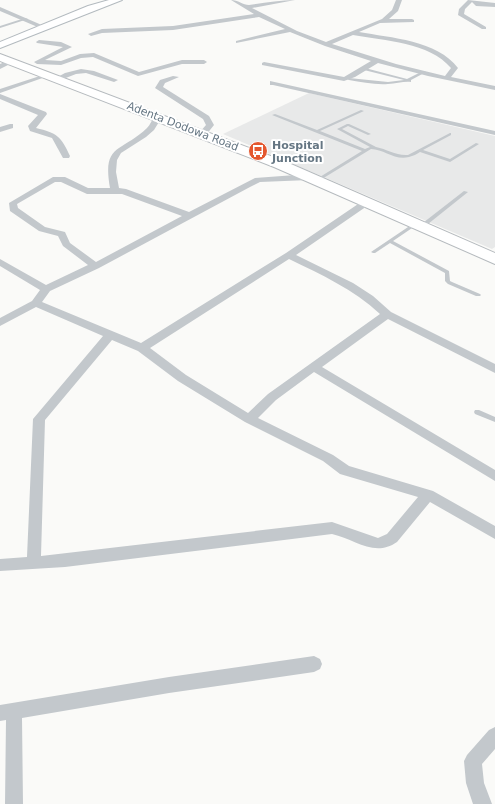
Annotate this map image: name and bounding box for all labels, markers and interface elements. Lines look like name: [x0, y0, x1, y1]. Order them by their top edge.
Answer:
street label: Adenta Dodowa Road: [125, 99, 240, 154]
place label: Hospital Junction: [271, 139, 323, 165]
bus stop icon: Hospital Junction: [247, 140, 269, 162]

